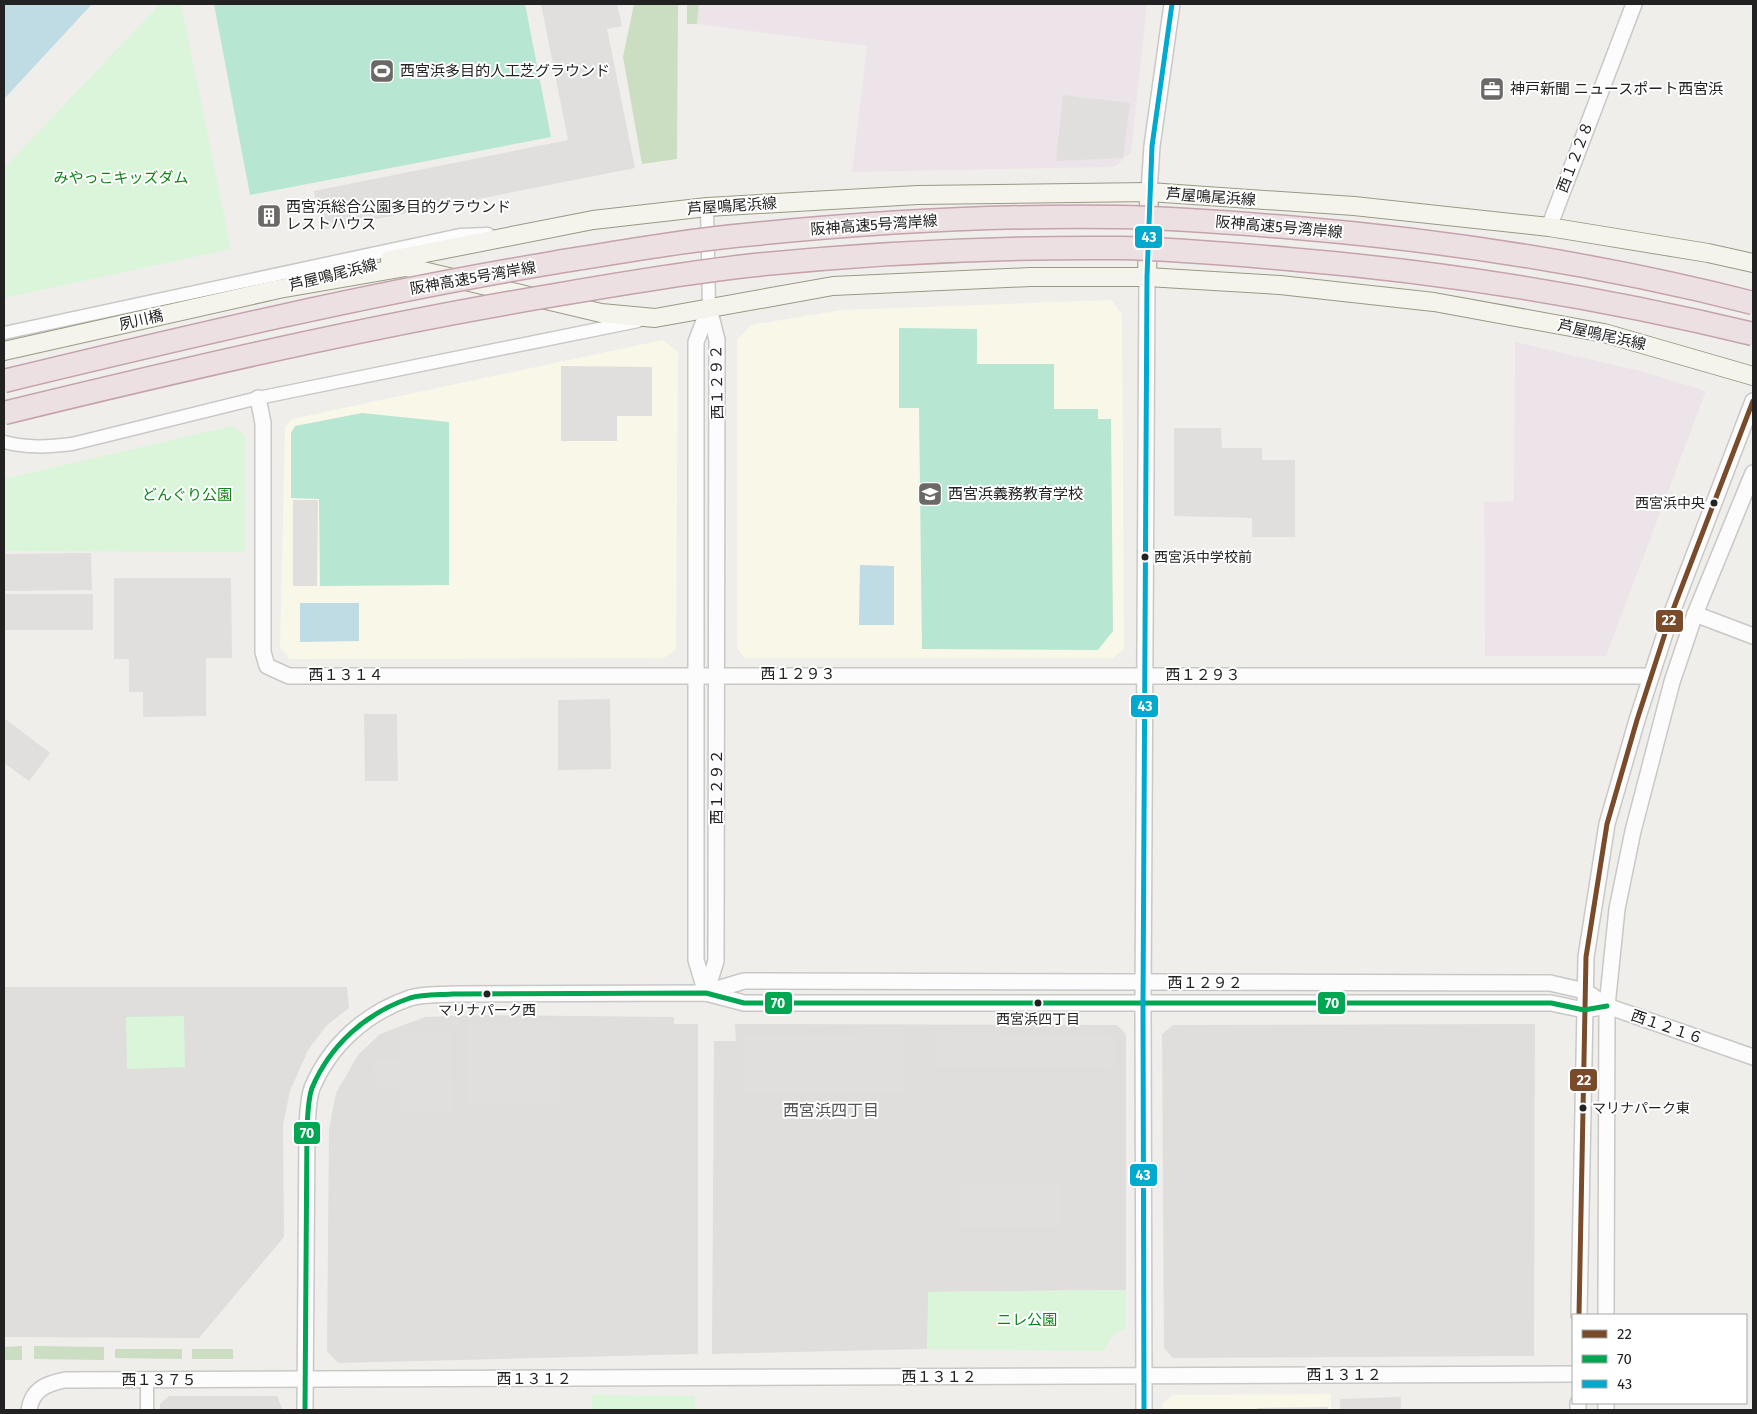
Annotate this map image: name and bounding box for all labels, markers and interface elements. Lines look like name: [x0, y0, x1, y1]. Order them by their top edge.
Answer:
sports icon: 西宮浜多目的人工芝グラウンド: [369, 58, 395, 84]
place label: 西宮浜多目的人工芝グラウンド: [400, 62, 610, 80]
office icon: 神戸新聞 ニュースポート西宮浜: [1479, 76, 1505, 102]
place label: 神戸新聞 ニュースポート西宮浜: [1510, 80, 1723, 98]
street label: 西１２２８: [1553, 119, 1597, 195]
park label: みやっこキッズダム: [53, 169, 189, 187]
street label: 芦屋鳴尾浜線: [1165, 185, 1257, 209]
street label: 芦屋鳴尾浜線: [686, 194, 778, 218]
place label: 西宮浜総合公園多目的グラウンド レストハウス: [286, 198, 511, 233]
building icon: 西宮浜総合公園多目的グラウンド レストハウス: [256, 203, 282, 229]
street label: 阪神高速5号湾岸線: [810, 212, 938, 238]
street label: 阪神高速5号湾岸線: [1215, 212, 1343, 242]
line badge: 43: [1134, 225, 1163, 249]
text: 43: [1142, 229, 1156, 246]
street label: 芦屋鳴尾浜線: [287, 255, 379, 295]
street label: 阪神高速5号湾岸線: [409, 258, 537, 298]
street label: 夙川橋: [117, 306, 165, 334]
street label: 芦屋鳴尾浜線: [1556, 316, 1648, 354]
street label: 西１２９２: [707, 344, 727, 420]
school or university icon: 西宮浜義務教育学校: [917, 481, 943, 507]
place label: 西宮浜義務教育学校: [948, 485, 1083, 503]
park label: どんぐり公園: [142, 486, 232, 504]
place label: 西宮浜中央: [1635, 495, 1705, 512]
marker: 西宮浜中央: [1709, 498, 1719, 508]
place label: 西宮浜中学校前: [1154, 549, 1252, 566]
marker: 西宮浜中学校前: [1140, 552, 1150, 562]
line badge: 22: [1655, 609, 1684, 633]
text: 22: [1662, 612, 1676, 629]
street label: 西１２９３: [760, 665, 836, 683]
street label: 西１３１４: [308, 666, 384, 684]
street label: 西１２９３: [1165, 666, 1241, 684]
line badge: 43: [1130, 694, 1159, 718]
text: 43: [1138, 698, 1152, 715]
street label: 西１２９２: [708, 749, 726, 825]
street label: 西１２９２: [1167, 974, 1243, 992]
marker: マリナパーク西: [482, 989, 492, 999]
line badge: 70: [764, 991, 793, 1015]
line badge: 70: [1317, 991, 1346, 1015]
text: 70: [771, 995, 785, 1012]
text: 70: [1325, 995, 1339, 1012]
marker: 西宮浜四丁目: [1033, 998, 1043, 1008]
place label: マリナパーク西: [438, 1002, 536, 1019]
street label: 西１２１６: [1629, 1006, 1705, 1048]
place label: 西宮浜四丁目: [996, 1011, 1080, 1028]
line badge: 22: [1569, 1068, 1598, 1092]
text: 22: [1577, 1072, 1591, 1089]
place label: マリナパーク東: [1592, 1100, 1690, 1117]
district label: 西宮浜四丁目: [783, 1101, 879, 1120]
marker: マリナパーク東: [1578, 1103, 1588, 1113]
line badge: 70: [293, 1121, 321, 1145]
text: 70: [300, 1125, 314, 1142]
line badge: 43: [1129, 1163, 1158, 1187]
text: 43: [1136, 1167, 1150, 1184]
park label: ニレ公園: [997, 1311, 1057, 1329]
legend: [1572, 1314, 1747, 1404]
text: 22: [1617, 1325, 1632, 1343]
text: 70: [1617, 1350, 1632, 1368]
street label: 西１３１２: [1306, 1366, 1382, 1384]
street label: 西１３１２: [901, 1368, 977, 1386]
street label: 西１３１２: [496, 1370, 572, 1388]
street label: 西１３７５: [121, 1371, 197, 1389]
text: 43: [1617, 1375, 1632, 1393]

